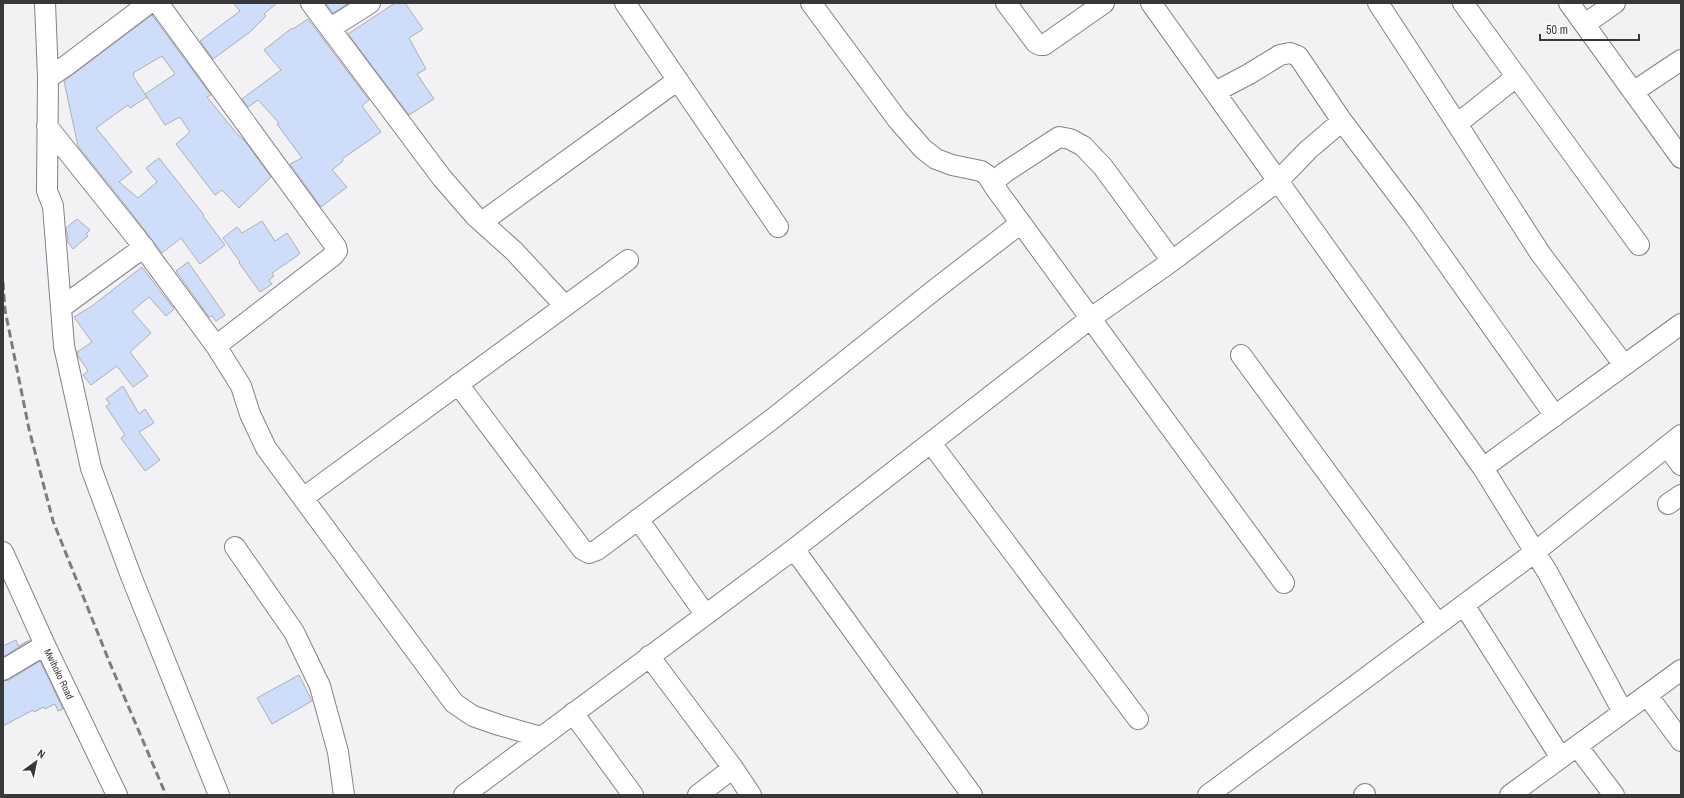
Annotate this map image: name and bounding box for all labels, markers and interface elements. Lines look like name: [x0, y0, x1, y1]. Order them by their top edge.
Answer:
scale bar: [1540, 16, 1639, 42]
text: 50 m: [1546, 22, 1568, 38]
street label: Mwihoko Road: [41, 647, 77, 701]
north arrow: [16, 742, 56, 782]
text: N: [35, 746, 48, 761]

